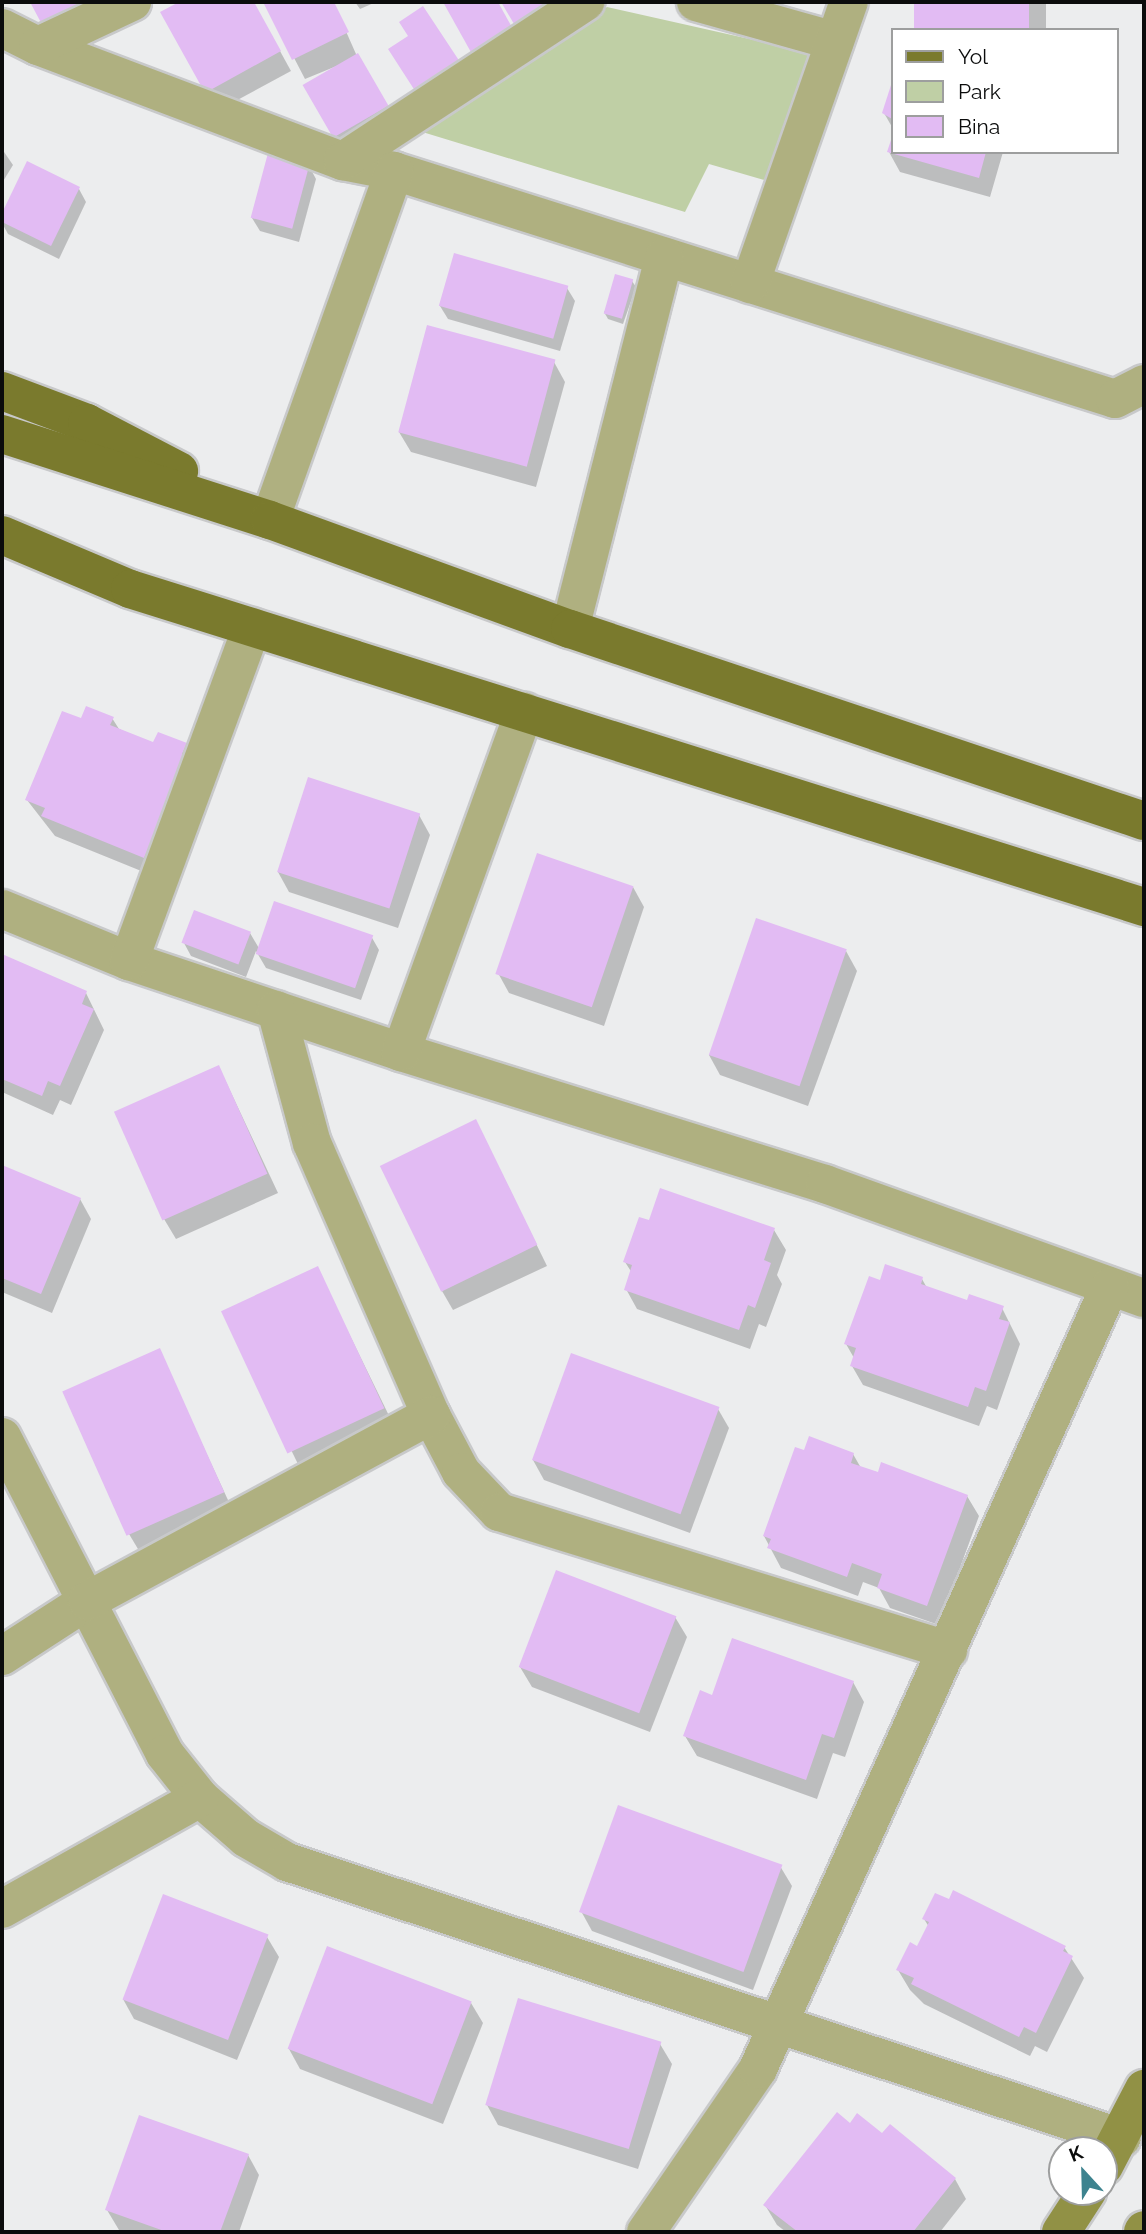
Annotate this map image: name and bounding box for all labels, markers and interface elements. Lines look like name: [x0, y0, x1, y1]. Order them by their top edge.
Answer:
legend: [890, 28, 1118, 154]
text: Yol: [958, 44, 988, 69]
text: Park: [958, 79, 1001, 104]
text: Bina: [958, 114, 1000, 139]
north arrow: [1048, 2136, 1118, 2206]
text: K: [1066, 2141, 1086, 2166]

